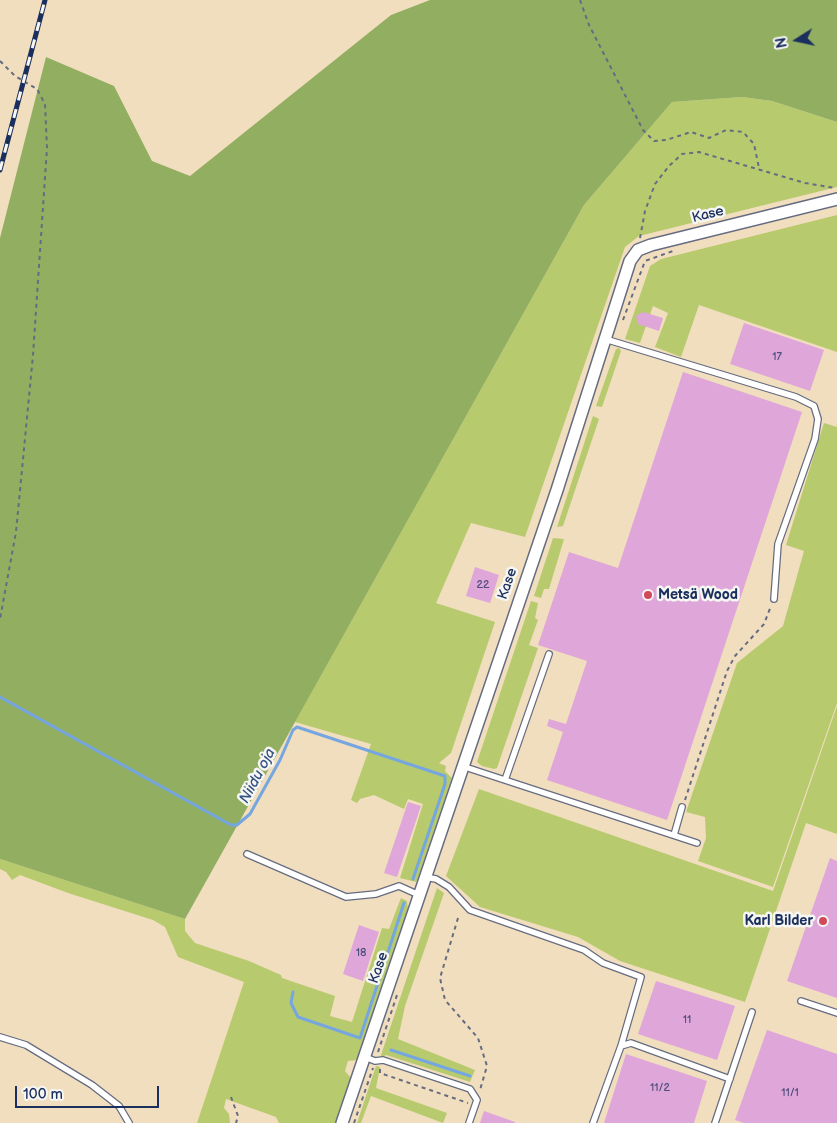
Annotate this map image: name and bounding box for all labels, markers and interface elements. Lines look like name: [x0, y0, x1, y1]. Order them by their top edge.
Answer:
north arrow: [772, 15, 822, 65]
text: N: [772, 36, 791, 49]
street label: Kase: [690, 203, 726, 227]
house number: 17: [772, 350, 782, 364]
street label: Kase: [495, 566, 521, 602]
house number: 22: [477, 578, 489, 592]
place label: Metsä Wood: [658, 587, 738, 603]
marker: Metsä Wood: [642, 589, 654, 601]
water label: Niidu oja: [236, 745, 280, 807]
place label: Karl Bilder: [745, 913, 813, 929]
marker: Karl Bilder: [817, 915, 829, 927]
house number: 18: [356, 946, 366, 960]
street label: Kase: [366, 950, 392, 986]
house number: 11: [683, 1013, 691, 1027]
scale bar: [18, 1076, 161, 1108]
house number: 11/2: [650, 1081, 670, 1095]
text: 100 m: [23, 1085, 63, 1104]
house number: 11/1: [781, 1086, 799, 1100]

